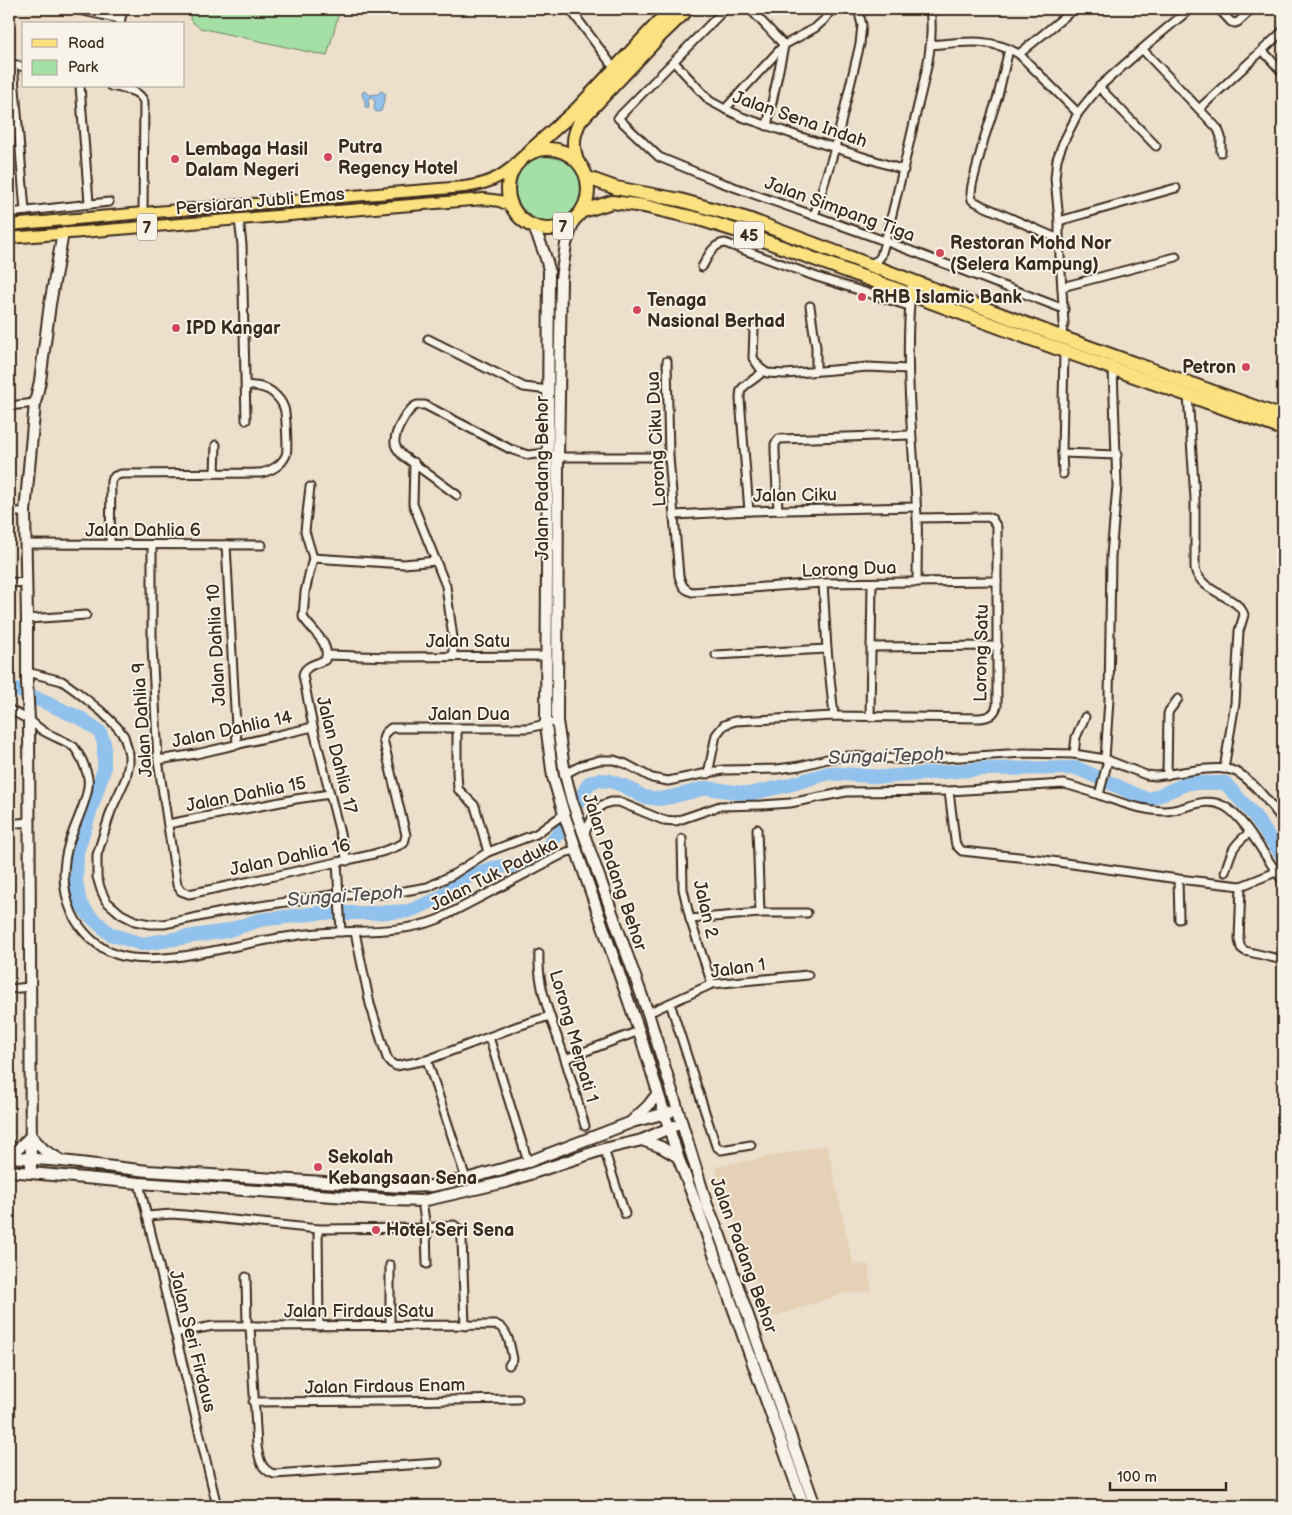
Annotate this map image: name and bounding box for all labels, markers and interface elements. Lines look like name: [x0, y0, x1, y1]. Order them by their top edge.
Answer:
legend: [22, 22, 185, 88]
text: Road: [68, 34, 104, 53]
text: Park: [68, 58, 99, 77]
street label: Jalan Sena Indah: [730, 87, 870, 152]
place label: Putra Regency Hotel: [338, 137, 458, 179]
place label: Lembaga Hasil Dalam Negeri: [185, 139, 308, 181]
marker: Putra Regency Hotel: [322, 151, 334, 163]
marker: Lembaga Hasil Dalam Negeri: [169, 153, 181, 165]
street label: Jalan Simpang Tiga: [762, 173, 918, 246]
street label: Persiaran Jubli Emas: [174, 184, 346, 219]
road number: 7: [553, 212, 573, 240]
road number: 7: [137, 213, 157, 240]
road number: 45: [734, 222, 764, 248]
place label: Restoran Mohd Nor (Selera Kampung): [950, 233, 1112, 275]
marker: Restoran Mohd Nor (Selera Kampung): [934, 247, 946, 259]
place label: RHB Islamic Bank: [872, 287, 1023, 308]
place label: Tenaga Nasional Berhad: [647, 290, 785, 332]
marker: RHB Islamic Bank: [856, 291, 868, 303]
marker: Tenaga Nasional Berhad: [631, 304, 643, 316]
place label: IPD Kangar: [186, 318, 281, 339]
marker: IPD Kangar: [170, 322, 182, 334]
place label: Petron: [1182, 357, 1236, 378]
marker: Petron: [1240, 361, 1252, 373]
street label: Lorong Ciku Dua: [642, 371, 671, 507]
street label: Jalan Padang Behor: [532, 395, 553, 560]
street label: Jalan Ciku: [753, 484, 837, 507]
street label: Jalan Dahlia 6: [85, 520, 201, 541]
street label: Lorong Dua: [801, 557, 897, 582]
street label: Jalan Dahlia 10: [203, 583, 230, 707]
street label: Lorong Satu: [970, 604, 993, 702]
street label: Jalan Satu: [426, 631, 510, 652]
street label: Jalan Dahlia 9: [128, 662, 157, 778]
street label: Jalan Dahlia 17: [312, 694, 361, 816]
street label: Jalan Dua: [428, 704, 510, 725]
street label: Jalan Dahlia 14: [170, 706, 294, 752]
water label: Sungai Tepoh: [828, 743, 944, 770]
street label: Jalan Dahlia 15: [184, 773, 308, 816]
street label: Jalan Padang Behor: [578, 791, 651, 954]
street label: Jalan Tuk Paduka: [427, 833, 562, 916]
street label: Jalan Dahlia 16: [228, 834, 352, 881]
street label: Jalan 2: [689, 878, 722, 941]
water label: Sungai Tepoh: [286, 881, 404, 912]
street label: Jalan 1: [709, 954, 767, 983]
street label: Lorong Merpati 1: [545, 968, 602, 1105]
place label: Sekolah Kebangsaan Sena: [328, 1147, 477, 1189]
marker: Sekolah Kebangsaan Sena: [312, 1161, 324, 1173]
street label: Jalan Padang Behor: [706, 1174, 782, 1337]
place label: Hotel Seri Sena: [386, 1220, 514, 1241]
marker: Hotel Seri Sena: [370, 1224, 382, 1236]
street label: Jalan Seri Firdaus: [165, 1268, 220, 1414]
street label: Jalan Firdaus Satu: [284, 1301, 434, 1322]
street label: Jalan Firdaus Enam: [304, 1375, 466, 1398]
scale bar: [1110, 1460, 1226, 1492]
text: 100 m: [1117, 1468, 1157, 1487]

